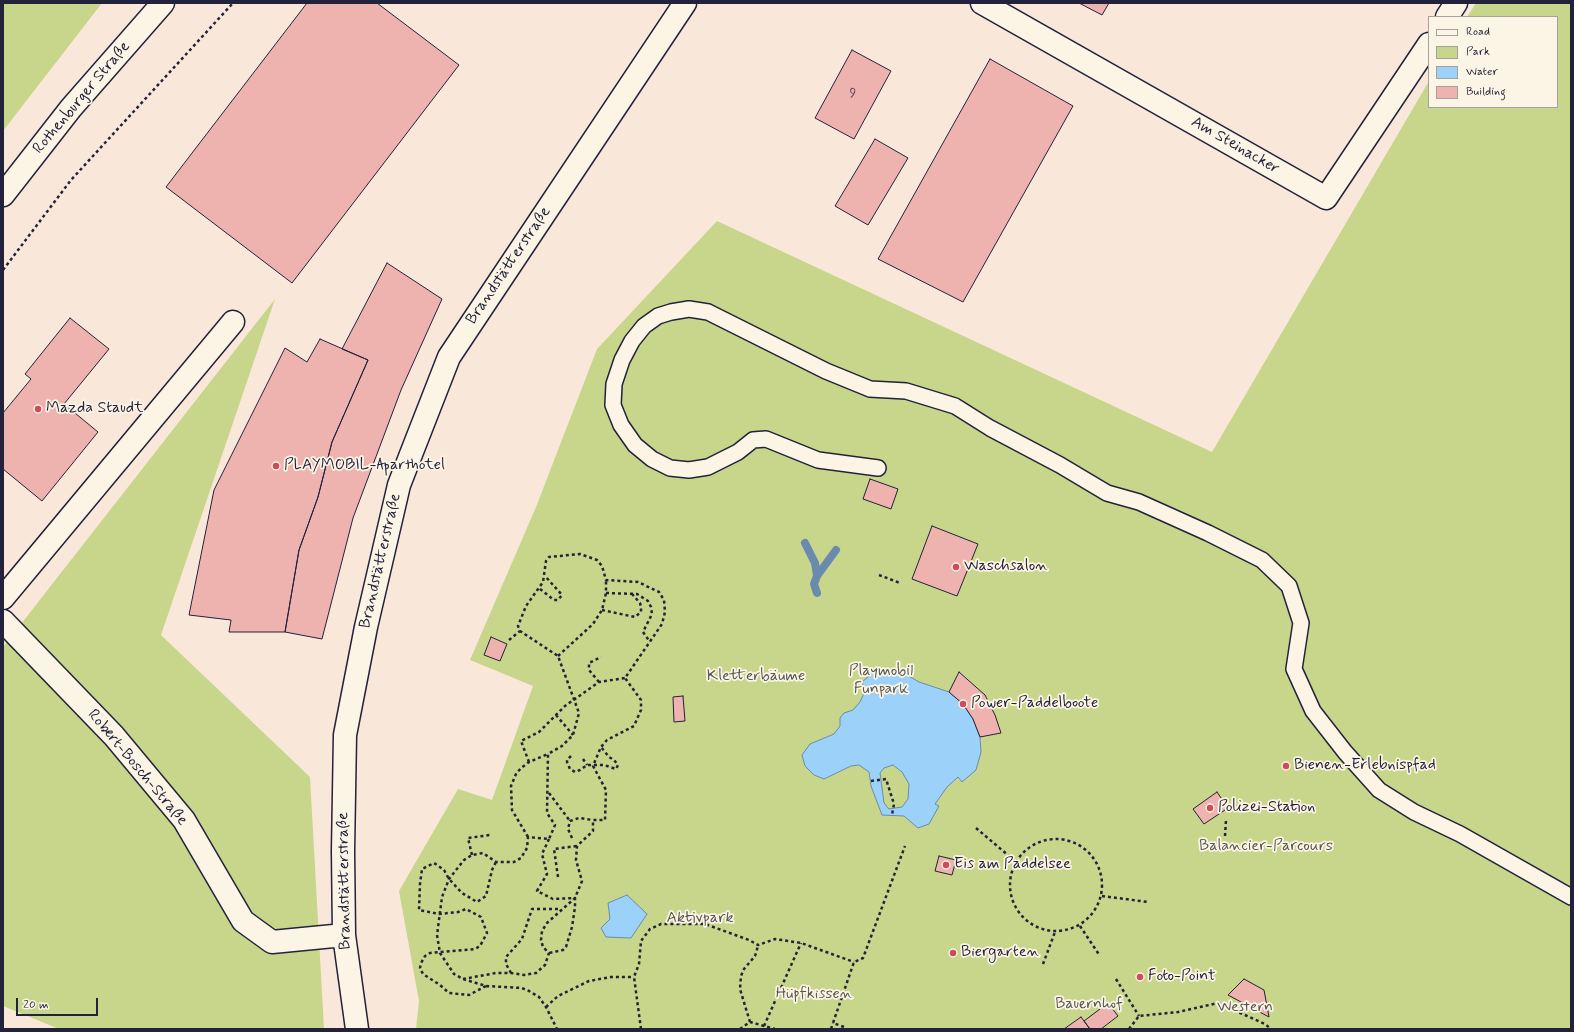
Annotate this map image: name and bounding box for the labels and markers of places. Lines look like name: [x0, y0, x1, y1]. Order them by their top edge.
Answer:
place label: Mazda Staudt: [46, 399, 143, 419]
marker: Mazda Staudt: [33, 404, 43, 414]
place label: PLAYMOBIL-Aparthotel: [284, 456, 445, 476]
marker: PLAYMOBIL-Aparthotel: [271, 461, 281, 471]
place label: Waschsalon: [964, 557, 1048, 577]
marker: Waschsalon: [951, 562, 961, 572]
place label: Power-Paddelboote: [971, 694, 1098, 714]
marker: Power-Paddelboote: [958, 699, 968, 709]
place label: Bienen-Erlebnispfad: [1294, 756, 1436, 776]
marker: Bienen-Erlebnispfad: [1281, 761, 1291, 771]
place label: Polizei-Station: [1218, 798, 1315, 818]
marker: Polizei-Station: [1205, 803, 1215, 813]
place label: Eis am Paddelsee: [954, 855, 1071, 875]
marker: Eis am Paddelsee: [941, 860, 951, 870]
place label: Biergarten: [961, 943, 1039, 963]
marker: Biergarten: [948, 948, 958, 958]
place label: Foto-Point: [1148, 967, 1216, 987]
marker: Foto-Point: [1135, 972, 1145, 982]

